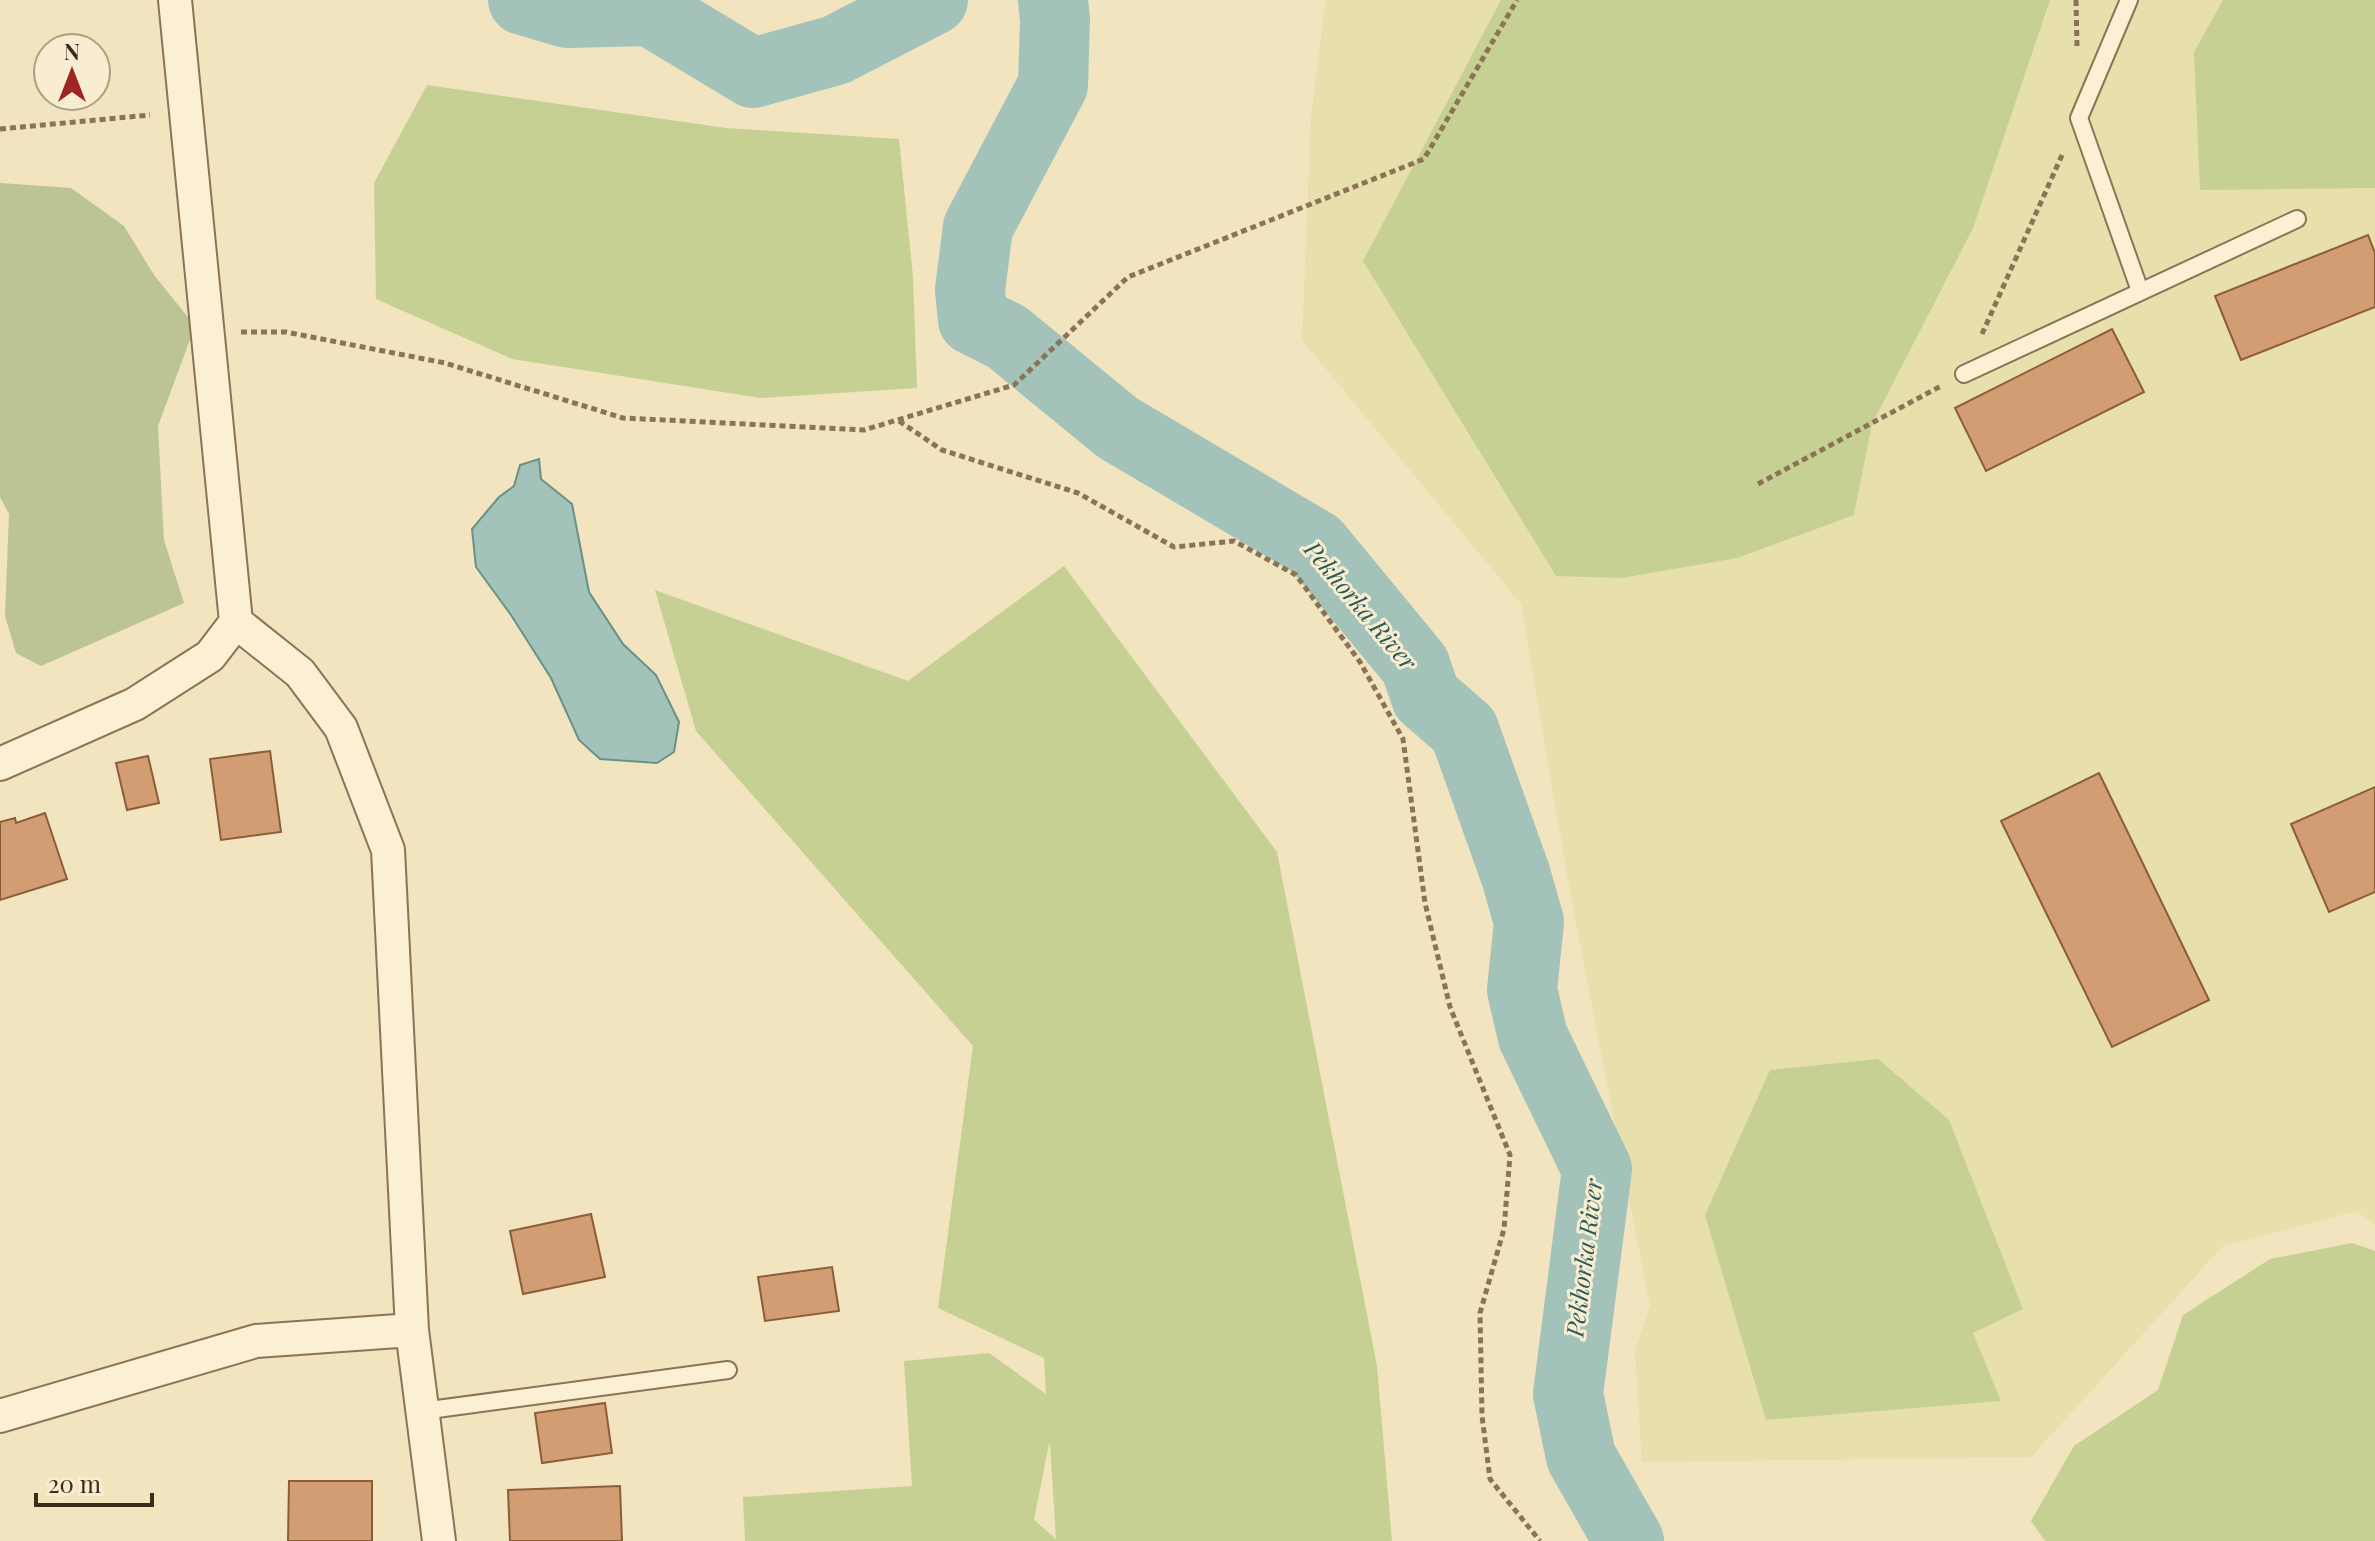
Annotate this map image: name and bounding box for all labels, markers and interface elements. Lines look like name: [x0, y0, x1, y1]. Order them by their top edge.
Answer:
north arrow: [32, 32, 112, 112]
text: N: [64, 36, 80, 66]
water label: Pekhorka River: [1298, 533, 1425, 676]
water label: Pekhorka River: [1557, 1176, 1609, 1340]
scale bar: [36, 1457, 152, 1507]
text: 20 m: [48, 1467, 101, 1499]

